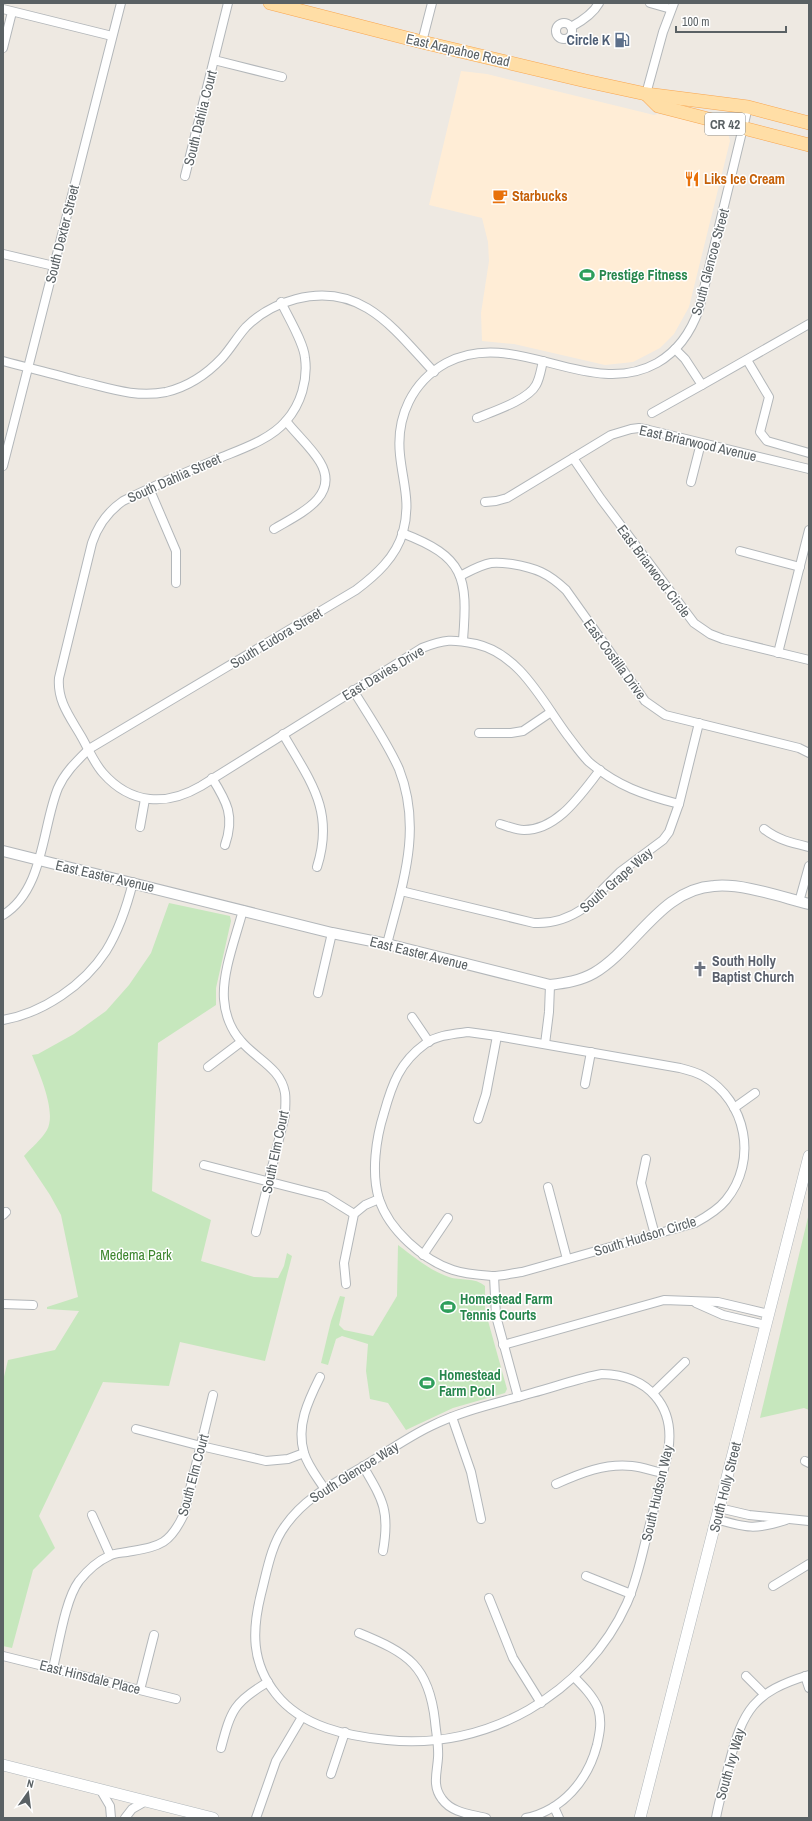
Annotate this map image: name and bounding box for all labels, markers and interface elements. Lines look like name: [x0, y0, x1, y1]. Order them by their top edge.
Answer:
scale bar: [676, 8, 786, 34]
text: 100 m: [682, 14, 709, 30]
street label: East Arapahoe Road: [404, 29, 512, 71]
place label: Circle K: [567, 31, 611, 49]
fuel station icon: Circle K: [613, 31, 631, 49]
street label: South Dahlia Court: [179, 68, 221, 168]
road number: CR 42: [705, 113, 745, 135]
restaurant icon: Liks Ice Cream: [683, 170, 701, 188]
place label: Liks Ice Cream: [704, 170, 785, 188]
street label: South Dexter Street: [41, 183, 83, 285]
cafe icon: Starbucks: [491, 187, 509, 205]
place label: Starbucks: [512, 187, 568, 205]
street label: South Glencoe Street: [687, 207, 733, 317]
sports icon: Prestige Fitness: [578, 266, 596, 284]
place label: Prestige Fitness: [599, 266, 688, 284]
street label: East Briarwood Avenue: [638, 421, 758, 465]
street label: South Dahlia Street: [125, 449, 223, 507]
street label: East Briarwood Circle: [613, 521, 695, 621]
street label: South Eudora Street: [227, 603, 325, 673]
street label: East Costilla Drive: [580, 615, 650, 703]
street label: East Davies Drive: [339, 641, 427, 705]
street label: South Grape Way: [576, 843, 656, 917]
street label: East Easter Avenue: [54, 856, 156, 896]
street label: East Easter Avenue: [368, 932, 470, 974]
place label: South Holly Baptist Church: [712, 952, 794, 986]
church icon: South Holly Baptist Church: [691, 960, 709, 978]
street label: South Elm Court: [257, 1109, 293, 1195]
street label: South Hudson Circle: [592, 1212, 698, 1260]
park label: Medema Park: [100, 1246, 172, 1264]
place label: Homestead Farm Tennis Courts: [460, 1290, 553, 1324]
sports icon: Homestead Farm Tennis Courts: [439, 1298, 457, 1316]
place label: Homestead Farm Pool: [439, 1366, 501, 1400]
sports icon: Homestead Farm Pool: [418, 1374, 436, 1392]
street label: South Elm Court: [173, 1432, 213, 1518]
street label: South Glencoe Way: [306, 1437, 402, 1507]
street label: South Holly Street: [705, 1440, 745, 1534]
street label: South Hudson Way: [637, 1443, 677, 1543]
street label: East Hinsdale Place: [38, 1656, 142, 1698]
street label: South Ivy Way: [711, 1726, 749, 1802]
north arrow: [8, 1773, 48, 1813]
text: N: [26, 1776, 35, 1791]

